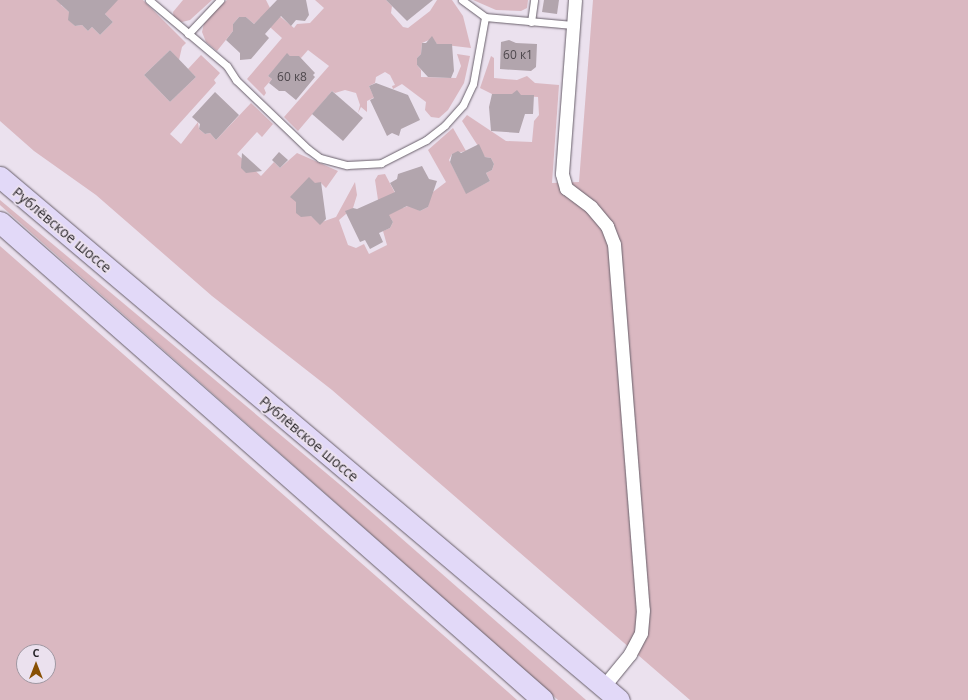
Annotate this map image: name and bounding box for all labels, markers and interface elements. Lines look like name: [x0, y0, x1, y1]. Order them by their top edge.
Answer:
house number: 60 к1: [503, 48, 533, 62]
house number: 60 к8: [277, 70, 307, 84]
street label: Рублёвское шоссе: [9, 184, 115, 276]
street label: Рублёвское шоссе: [256, 393, 362, 485]
north arrow: [16, 644, 56, 684]
text: С: [32, 645, 40, 660]

